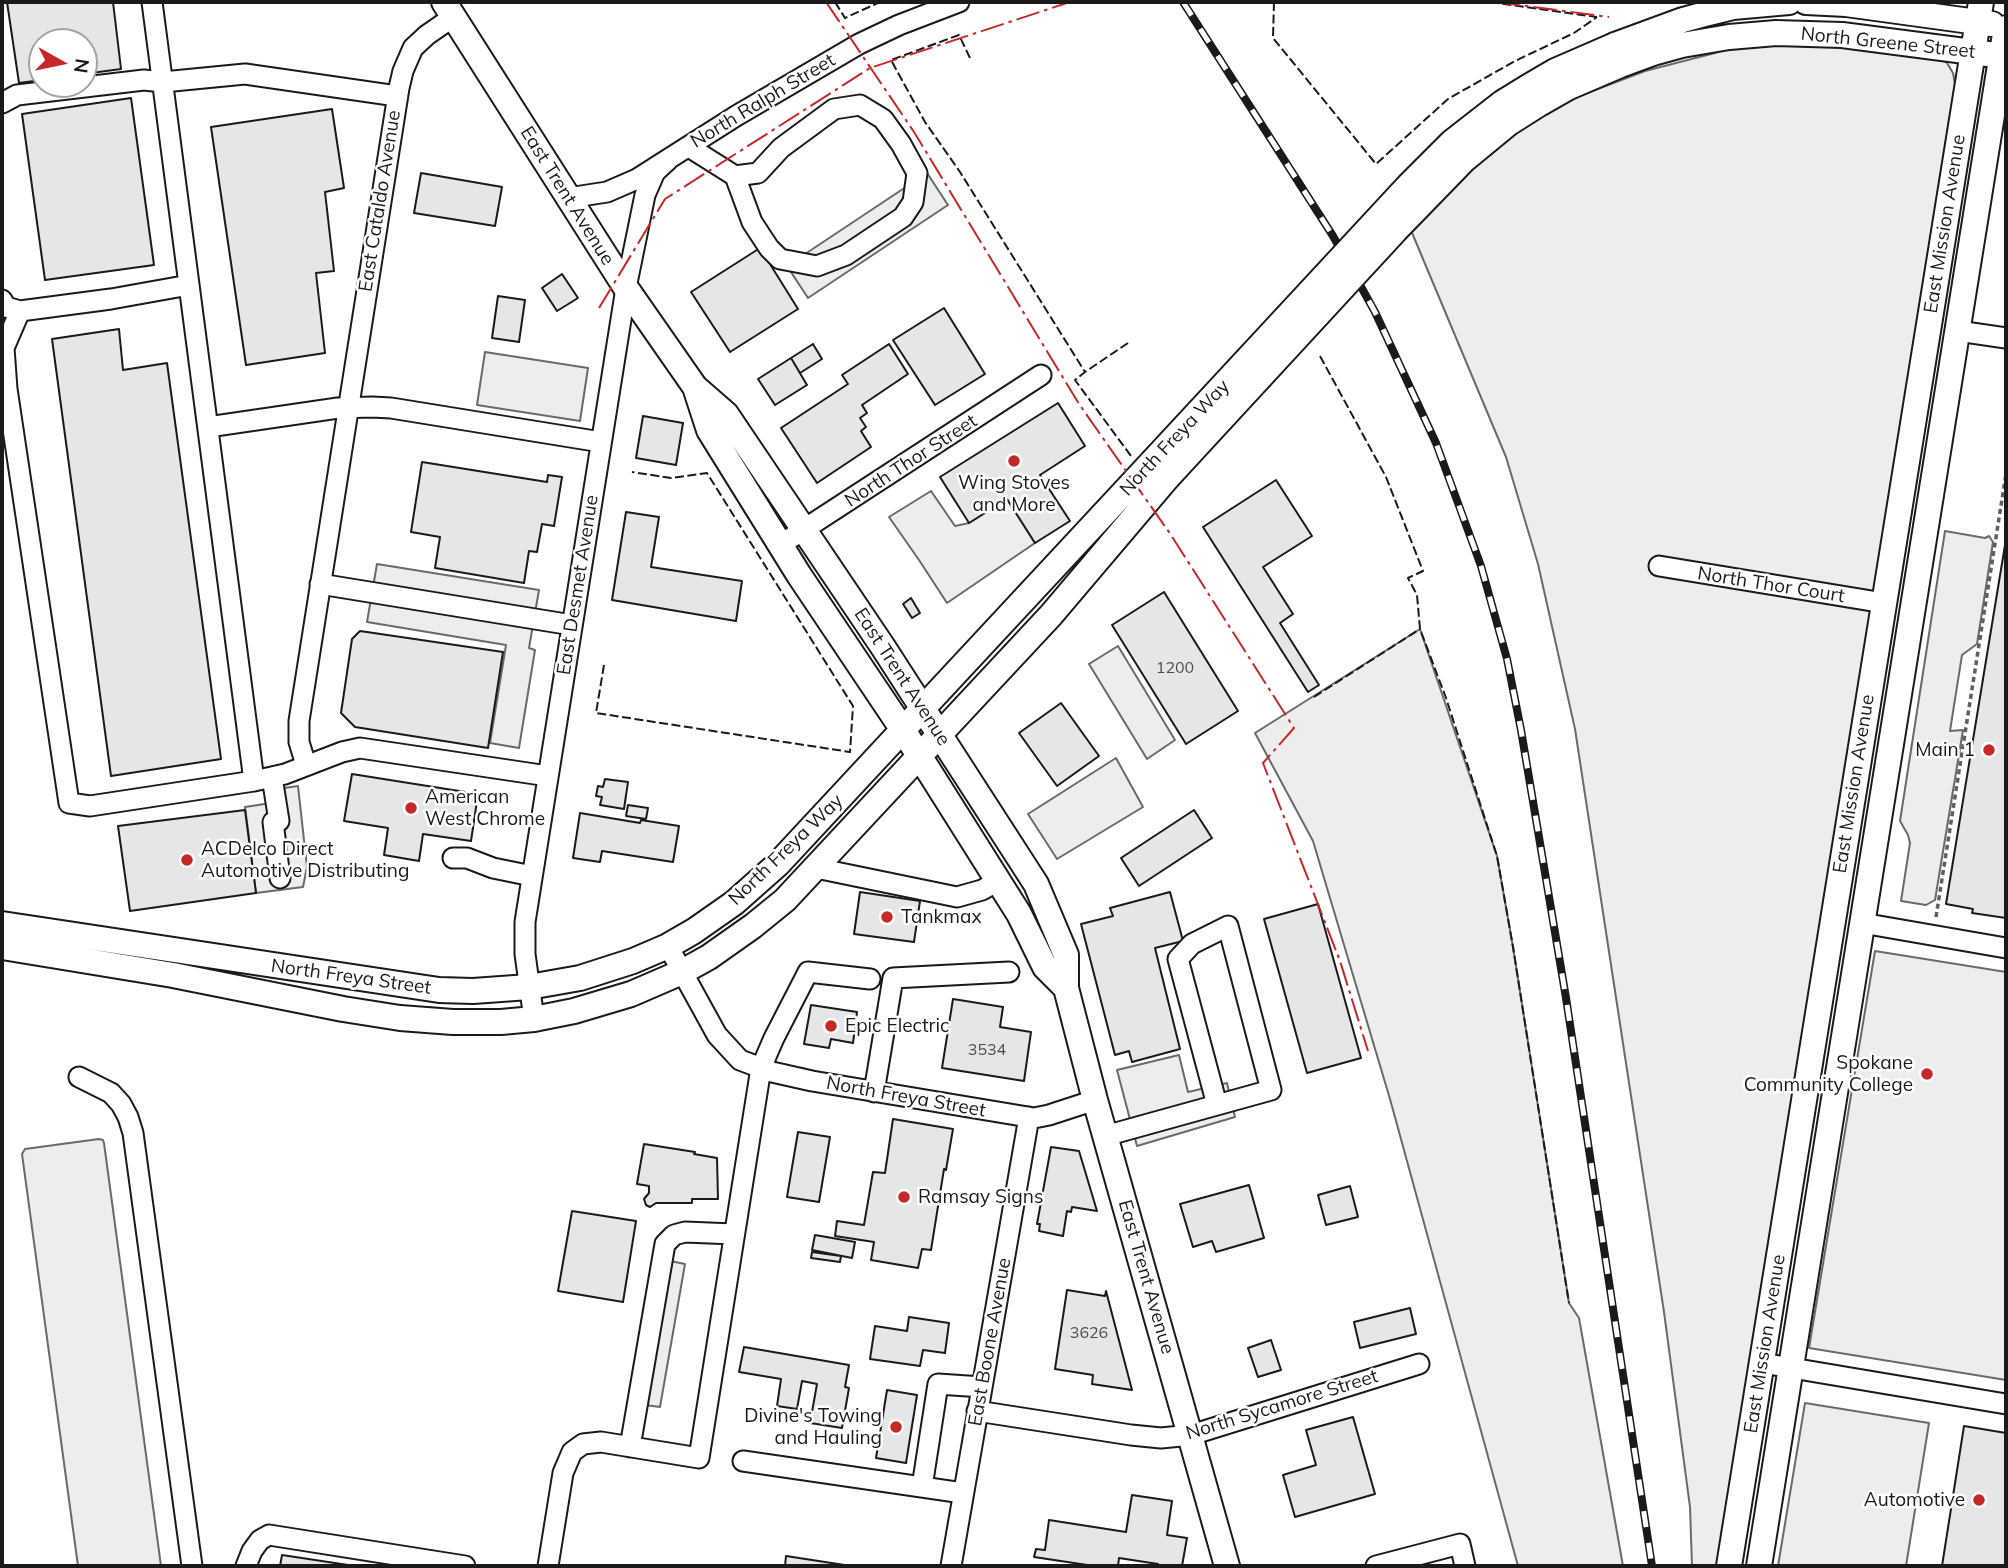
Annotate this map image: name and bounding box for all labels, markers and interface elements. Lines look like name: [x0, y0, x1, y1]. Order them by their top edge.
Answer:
street label: North Greene Street: [1800, 22, 1976, 64]
north arrow: [28, 28, 98, 98]
street label: North Ralph Street: [687, 49, 839, 153]
text: N: [69, 57, 95, 75]
street label: East Cataldo Avenue: [354, 109, 406, 293]
street label: East Trent Avenue: [515, 122, 619, 270]
street label: East Mission Avenue: [1920, 133, 1970, 315]
street label: North Freya Way: [1115, 375, 1235, 501]
street label: North Thor Street: [841, 410, 981, 512]
marker: Wing Stoves and More: [1006, 453, 1022, 469]
place label: Wing Stoves and More: [958, 472, 1070, 516]
street label: East Desmet Avenue: [552, 493, 604, 677]
street label: North Thor Court: [1696, 562, 1846, 608]
street label: East Trent Avenue: [849, 604, 955, 750]
house number: 1200: [1156, 658, 1194, 678]
street label: East Mission Avenue: [1829, 693, 1879, 875]
place label: Main 1: [1915, 739, 1975, 761]
marker: Main 1: [1981, 742, 1997, 758]
place label: American West Chrome: [425, 786, 545, 830]
street label: North Freya Way: [724, 790, 848, 910]
marker: American West Chrome: [403, 800, 419, 816]
place label: ACDelco Direct Automotive Distributing: [201, 838, 409, 882]
marker: ACDelco Direct Automotive Distributing: [179, 852, 195, 868]
place label: Tankmax: [901, 906, 982, 928]
marker: Tankmax: [879, 909, 895, 925]
street label: North Freya Street: [269, 954, 433, 1000]
place label: Epic Electric: [845, 1015, 949, 1037]
marker: Epic Electric: [823, 1018, 839, 1034]
house number: 3534: [968, 1040, 1006, 1060]
place label: Spokane Community College: [1744, 1052, 1913, 1096]
marker: Spokane Community College: [1919, 1066, 1935, 1082]
street label: North Freya Street: [825, 1072, 987, 1122]
place label: Ramsay Signs: [918, 1186, 1043, 1208]
marker: Ramsay Signs: [896, 1189, 912, 1205]
street label: East Trent Avenue: [1113, 1197, 1179, 1357]
street label: East Mission Avenue: [1740, 1253, 1790, 1435]
street label: East Boone Avenue: [964, 1256, 1016, 1428]
house number: 3626: [1070, 1323, 1108, 1343]
street label: North Sycamore Street: [1183, 1365, 1381, 1445]
place label: Divine's Towing and Hauling: [744, 1405, 882, 1449]
marker: Divine's Towing and Hauling: [888, 1419, 904, 1435]
place label: Automotive: [1864, 1489, 1965, 1511]
marker: Automotive: [1971, 1492, 1987, 1508]

